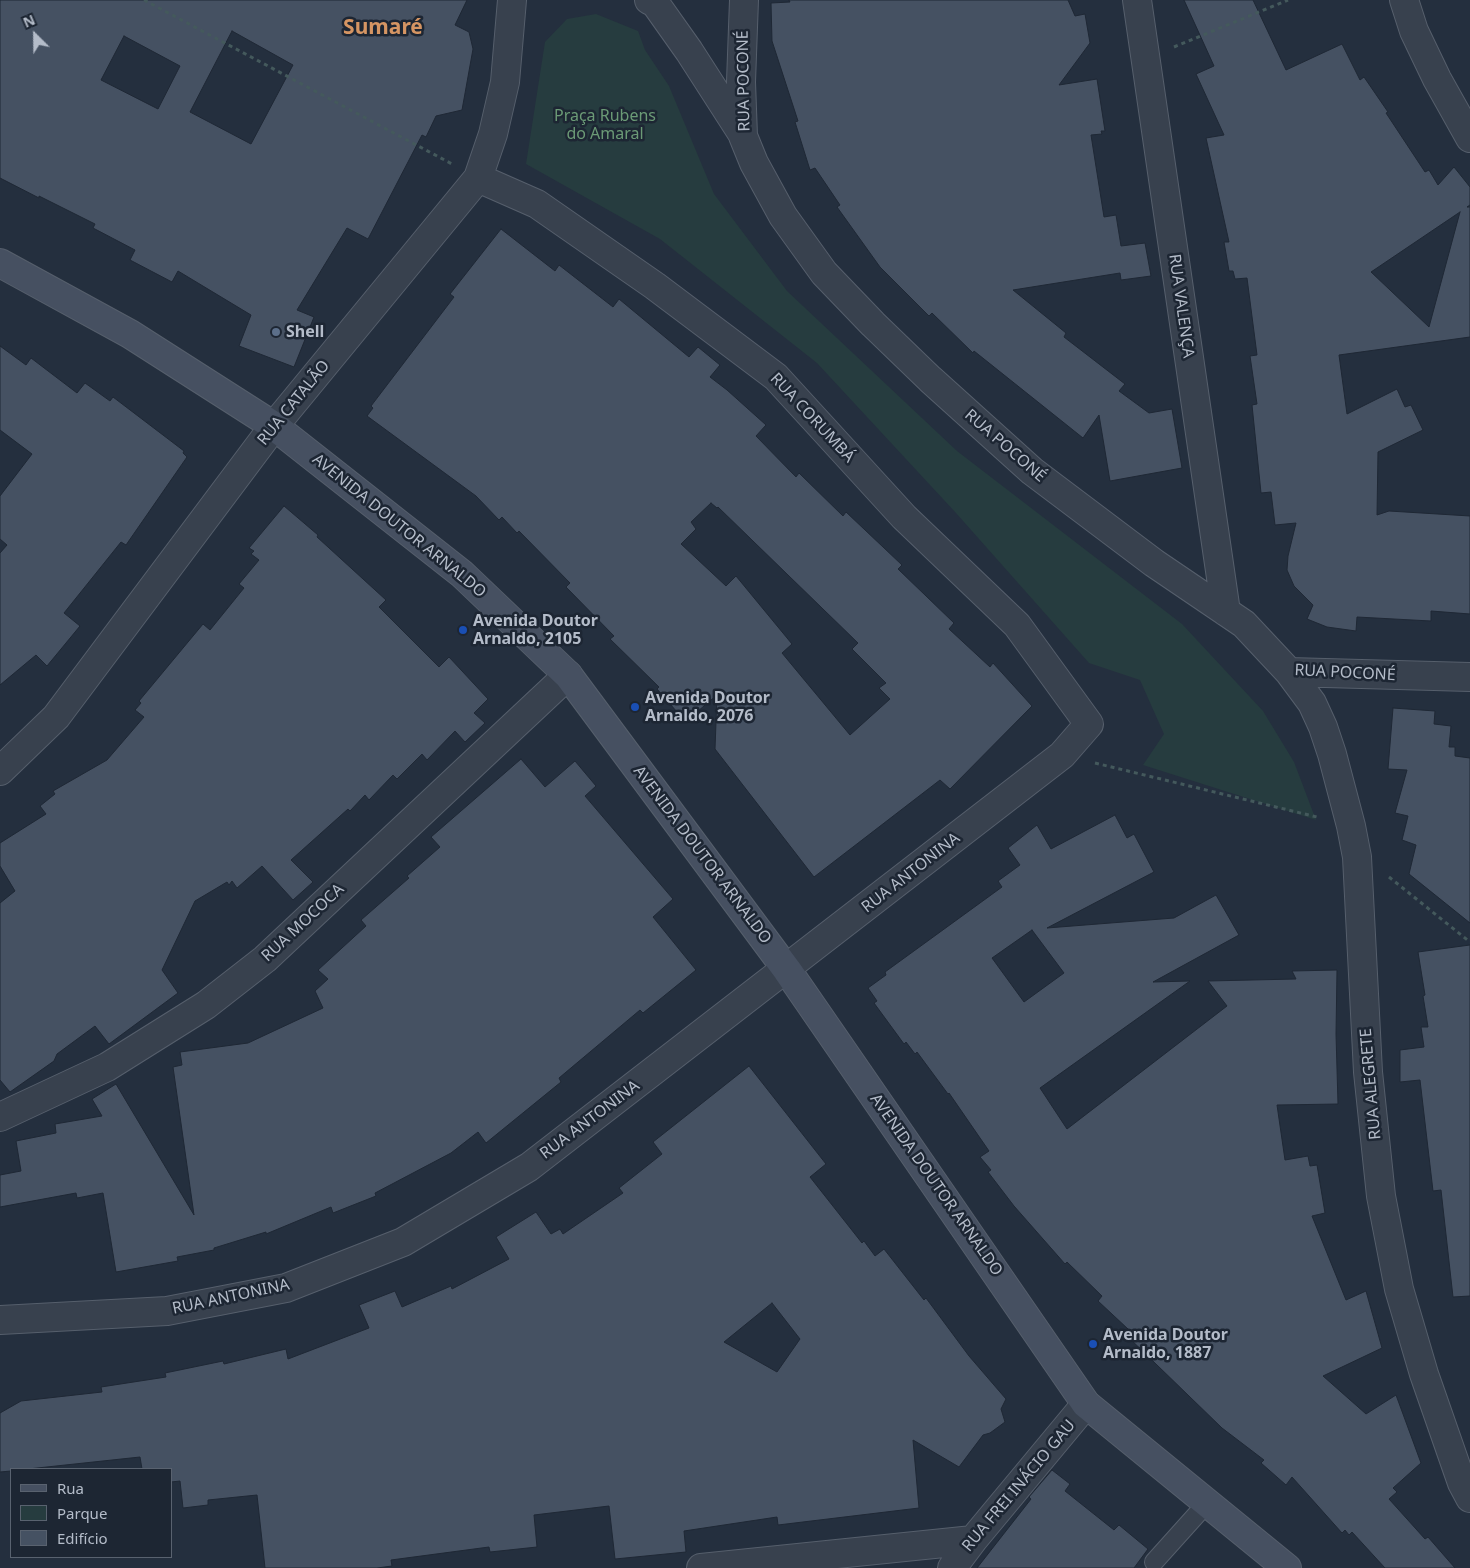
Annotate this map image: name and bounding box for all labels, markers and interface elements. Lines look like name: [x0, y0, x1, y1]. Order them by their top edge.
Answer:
north arrow: [10, 10, 60, 60]
text: N: [20, 10, 38, 32]
district label: Sumaré: [343, 15, 423, 41]
street label: RUA POCONÉ: [734, 30, 754, 132]
park label: Praça Rubens do Amaral: [554, 106, 656, 144]
street label: RUA VALENÇA: [1164, 253, 1198, 359]
place label: Shell: [286, 322, 324, 342]
marker: Shell: [270, 326, 282, 338]
street label: RUA CATALÃO: [254, 357, 334, 449]
street label: RUA CORUMBÁ: [766, 369, 858, 467]
street label: RUA POCONÉ: [960, 405, 1050, 487]
street label: AVENIDA DOUTOR ARNALDO: [308, 450, 490, 602]
place label: Avenida Doutor Arnaldo, 2105: [473, 611, 598, 649]
marker: Avenida Doutor Arnaldo, 2105: [457, 624, 469, 636]
street label: RUA POCONÉ: [1294, 661, 1396, 685]
place label: Avenida Doutor Arnaldo, 2076: [645, 688, 770, 726]
marker: Avenida Doutor Arnaldo, 2076: [629, 701, 641, 713]
street label: AVENIDA DOUTOR ARNALDO: [629, 762, 775, 948]
street label: RUA ANTONINA: [858, 829, 964, 917]
street label: RUA MOCOCA: [258, 880, 348, 966]
street label: RUA ALEGRETE: [1357, 1028, 1385, 1140]
street label: RUA ANTONINA: [537, 1076, 643, 1164]
street label: AVENIDA DOUTOR ARNALDO: [866, 1090, 1006, 1280]
street label: RUA ANTONINA: [171, 1275, 291, 1319]
place label: Avenida Doutor Arnaldo, 1887: [1103, 1325, 1228, 1363]
marker: Avenida Doutor Arnaldo, 1887: [1087, 1338, 1099, 1350]
street label: RUA FREI INÁCIO GAU: [958, 1416, 1080, 1556]
legend: [10, 1468, 172, 1558]
text: Rua: [57, 1478, 84, 1498]
text: Parque: [57, 1503, 107, 1523]
text: Edifício: [57, 1528, 108, 1548]

